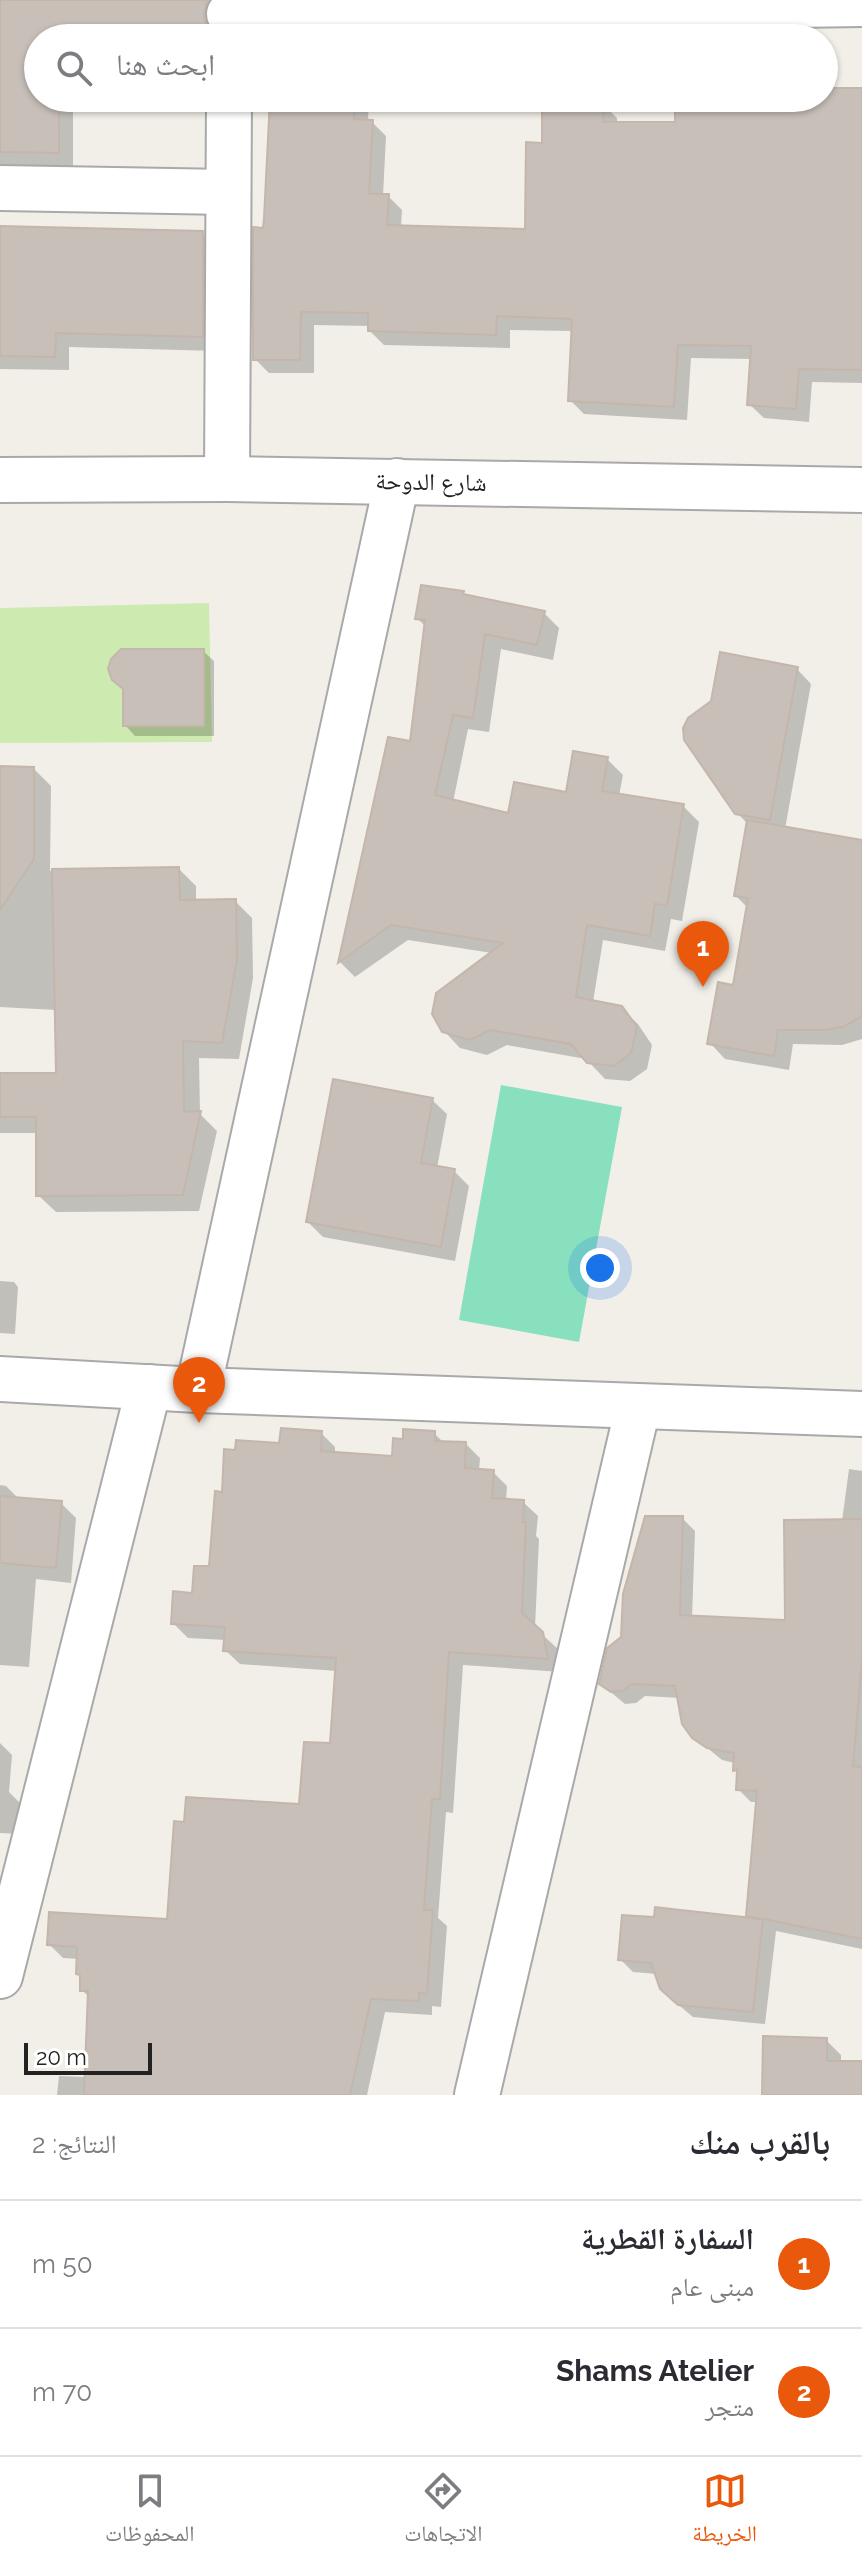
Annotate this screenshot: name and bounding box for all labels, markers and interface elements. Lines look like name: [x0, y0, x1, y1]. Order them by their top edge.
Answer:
search box: [24, 24, 838, 112]
icon: search: [52, 46, 96, 90]
text: ابحث هنا: [116, 47, 215, 82]
street label: شارع الدوحة: [375, 466, 487, 498]
pin: 1: [677, 921, 729, 987]
your location: [580, 1248, 620, 1288]
pin: 2: [173, 1357, 225, 1423]
scale bar: [24, 2039, 152, 2075]
text: 20 m: [36, 2044, 87, 2070]
text: بالقرب منك: [689, 2122, 830, 2162]
text: النتائج: 2: [32, 2129, 117, 2159]
text: السفارة القطرية: [581, 2221, 754, 2256]
text: 50 m: [32, 2249, 93, 2279]
text: 1: [798, 2249, 810, 2279]
text: مبنى عام: [670, 2272, 754, 2302]
text: Shams Atelier: [556, 2353, 754, 2388]
text: 70 m: [32, 2377, 92, 2407]
text: 2: [797, 2377, 811, 2407]
text: متجر: [705, 2392, 754, 2422]
tab: المحفوظات: [105, 2469, 194, 2555]
tab: الاتجاهات: [404, 2469, 482, 2555]
tab: الخريطة: [692, 2469, 757, 2555]

